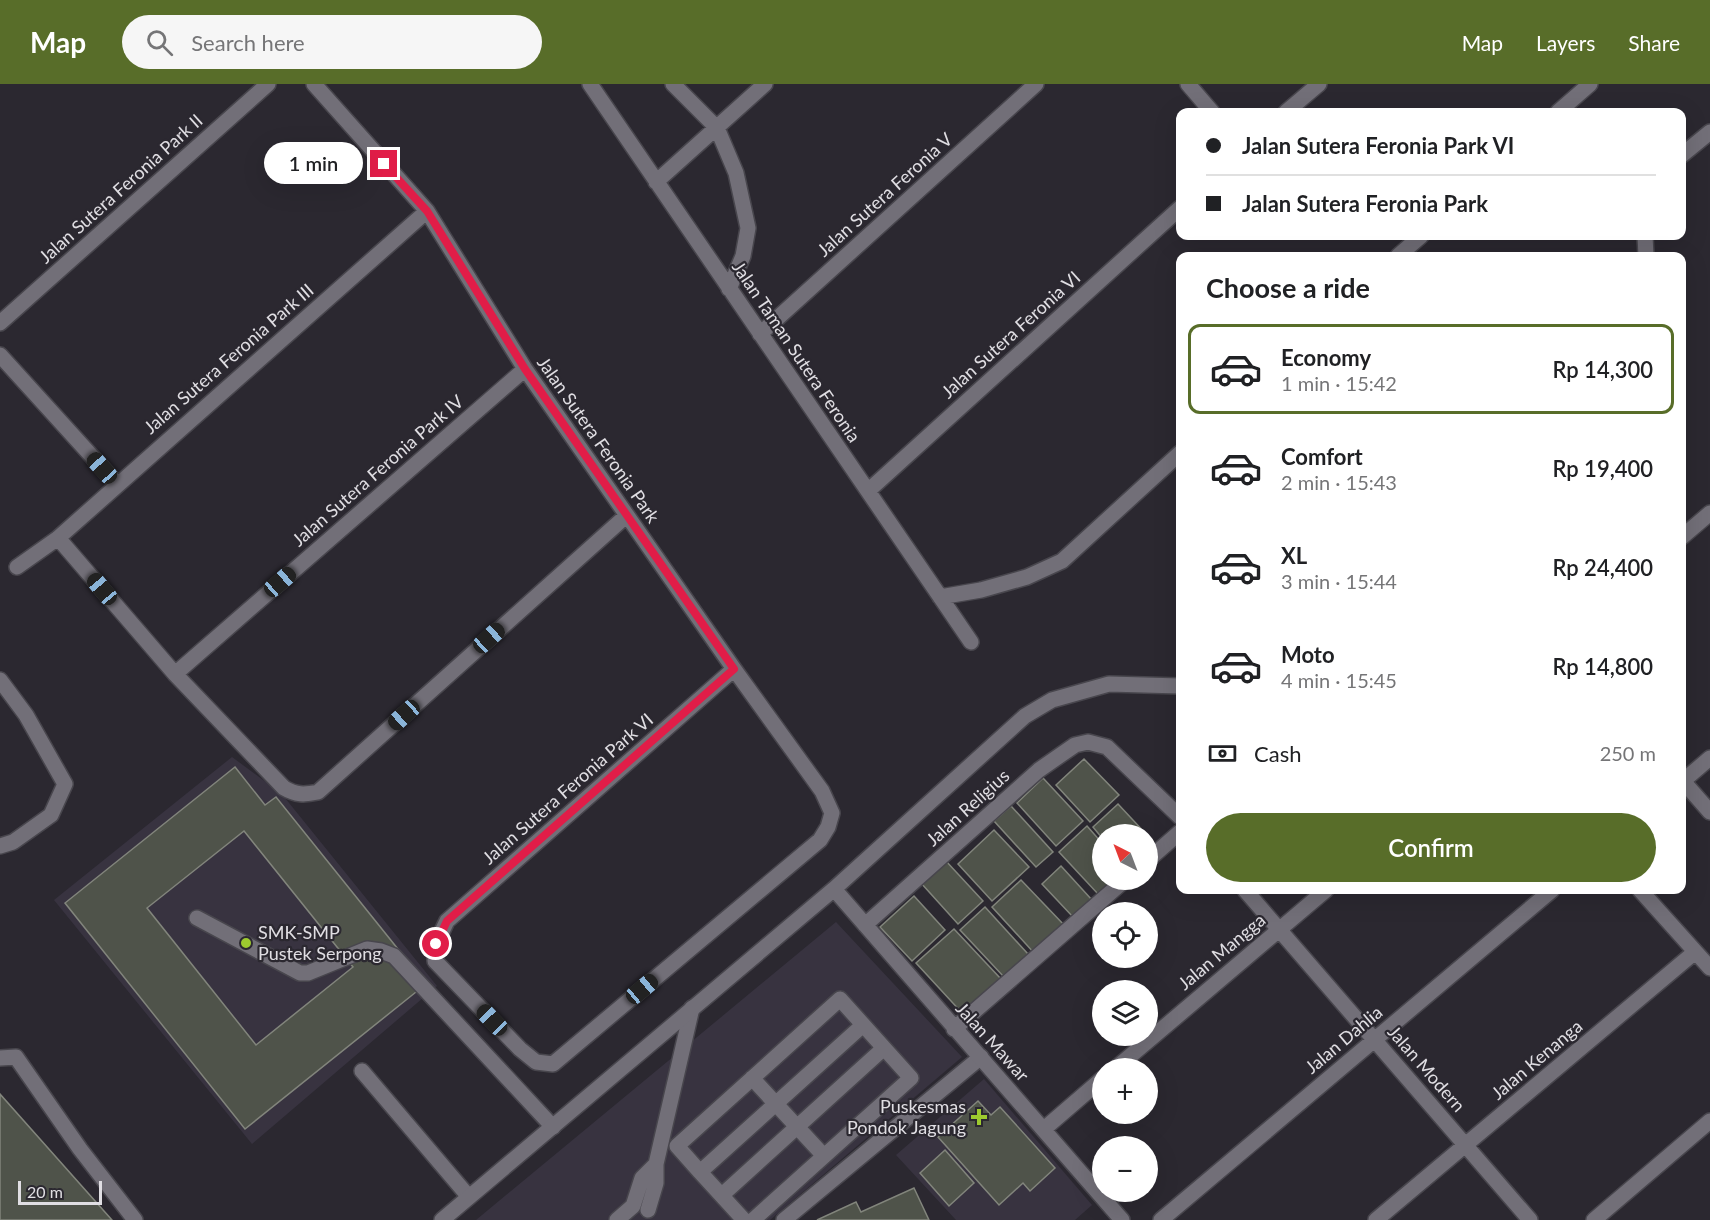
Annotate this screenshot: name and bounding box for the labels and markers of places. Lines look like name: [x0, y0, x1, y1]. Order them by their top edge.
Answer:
place label: SMK-SMP Pustek Serpong: [258, 921, 382, 964]
marker: SMK-SMP Pustek Serpong: [239, 936, 253, 950]
place label: Puskesmas Pondok Jagung: [847, 1095, 966, 1138]
marker: Puskesmas Pondok Jagung: [970, 1108, 988, 1126]

